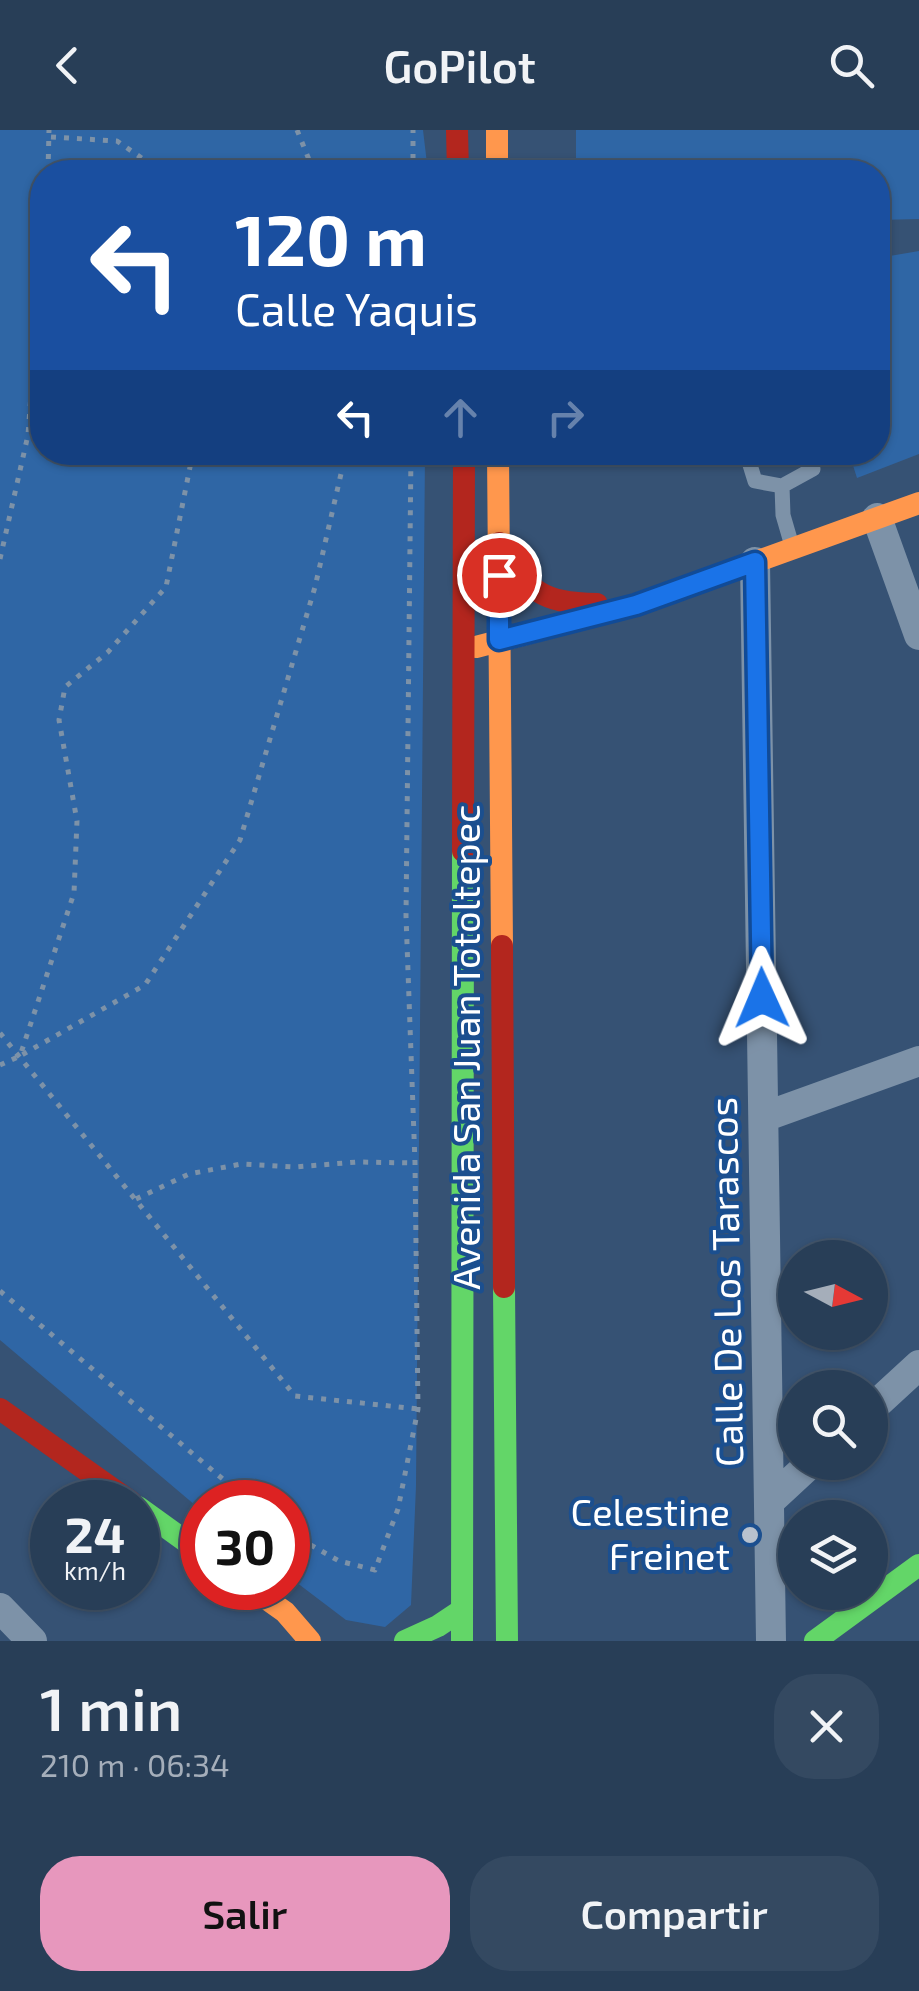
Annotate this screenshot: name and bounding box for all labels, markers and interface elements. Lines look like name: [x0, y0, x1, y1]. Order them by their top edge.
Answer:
icon: back: [40, 38, 95, 93]
text: GoPilot: [383, 38, 536, 92]
icon: search: [824, 38, 879, 93]
text: 120 m: [235, 196, 427, 280]
icon: left: [70, 200, 200, 330]
text: Calle Yaquis: [235, 281, 478, 335]
icon: left: [328, 390, 383, 445]
icon: ahead: [433, 390, 488, 445]
icon: right: [538, 390, 593, 445]
pin: [457, 533, 542, 618]
icon: arrive: [472, 548, 527, 603]
street label: Avenida San Juan Totoltepec: [442, 804, 488, 1290]
position arrow: [710, 946, 814, 1050]
street label: Calle De Los Tarascos: [699, 1097, 751, 1467]
north arrow: [778, 1240, 888, 1350]
map controls: [778, 1240, 888, 1610]
button: search: [778, 1370, 888, 1480]
speed limit sign: 30: [180, 1480, 310, 1610]
place label: Celestine Freinet: [571, 1488, 730, 1578]
button: layers: [778, 1500, 888, 1610]
text: 24: [65, 1503, 125, 1563]
marker: Celestine Freinet: [739, 1524, 761, 1546]
text: km/h: [64, 1555, 126, 1585]
text: 1 min: [40, 1671, 182, 1743]
button: close: [774, 1674, 879, 1779]
text: 210 m · 06:34: [40, 1745, 230, 1783]
button: Salir: [40, 1856, 450, 1971]
button: Compartir: [470, 1856, 879, 1971]

